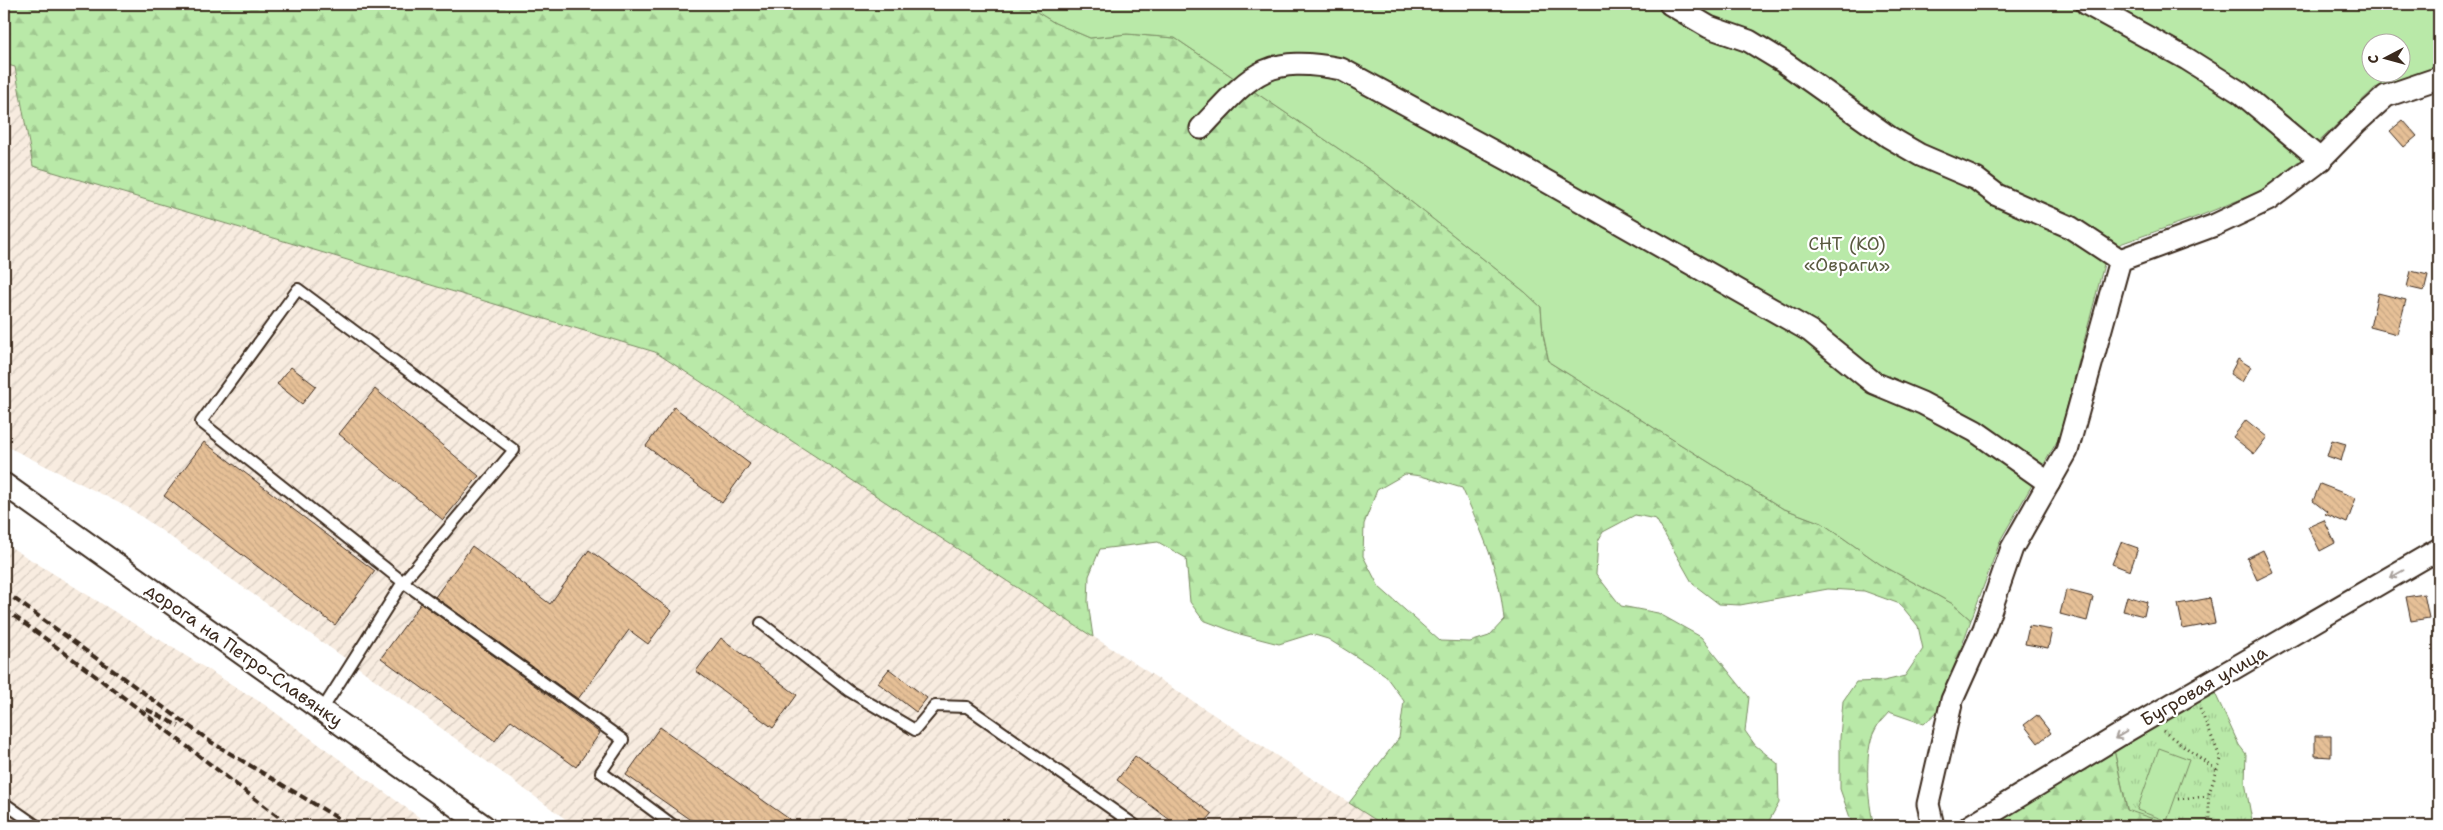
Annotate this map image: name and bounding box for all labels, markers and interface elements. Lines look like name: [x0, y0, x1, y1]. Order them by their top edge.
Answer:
north arrow: [2360, 32, 2410, 82]
text: С: [2364, 54, 2382, 65]
park label: СНТ (КО) «Овраги»: [1804, 232, 1890, 277]
one-way arrow: [2391, 569, 2405, 579]
street label: дорога на Петро-Славянку: [140, 578, 348, 732]
street label: Бугровая улица: [2137, 640, 2271, 732]
one-way arrow: [2114, 730, 2128, 740]

